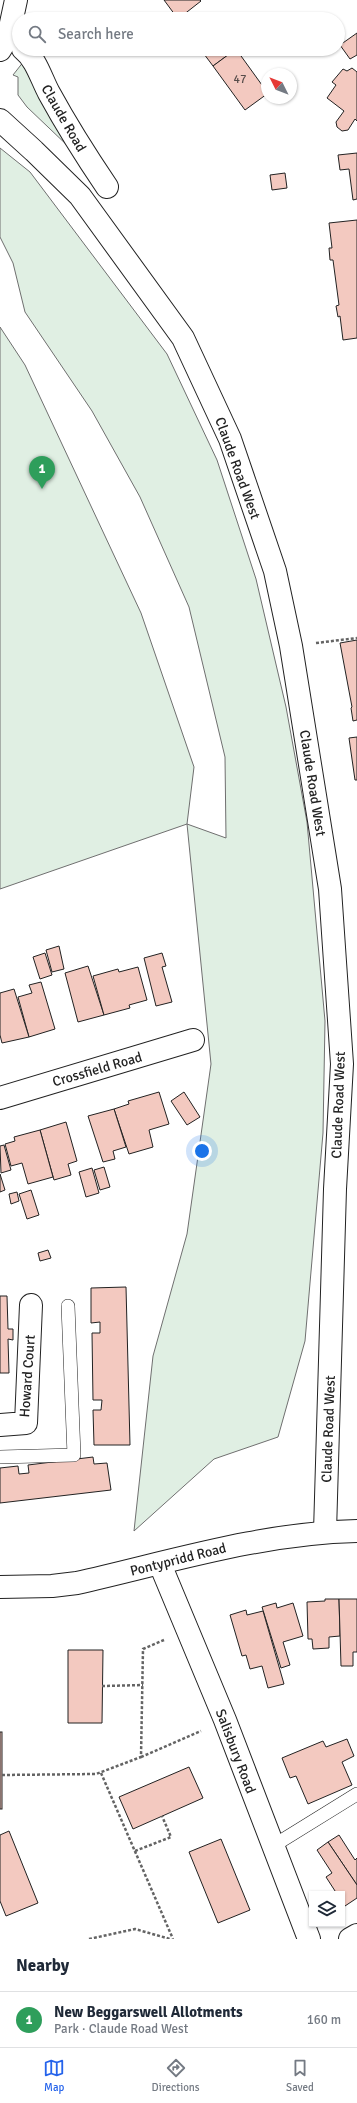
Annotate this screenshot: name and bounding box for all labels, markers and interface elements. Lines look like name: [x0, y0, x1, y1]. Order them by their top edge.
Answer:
search box: [12, 12, 345, 56]
icon: search: [26, 23, 48, 45]
text: Search here: [58, 25, 134, 43]
north arrow: [261, 68, 297, 104]
house number: 47: [234, 72, 246, 87]
street label: Claude Road: [38, 82, 90, 155]
street label: Claude Road West: [211, 415, 264, 522]
pin: 1: [29, 456, 55, 489]
street label: Claude Road West: [296, 729, 329, 837]
street label: Crossfield Road: [50, 1049, 144, 1090]
street label: Claude Road West: [328, 1051, 349, 1159]
your location: [192, 1141, 212, 1161]
street label: Howard Court: [16, 1334, 39, 1418]
street label: Claude Road West: [318, 1375, 339, 1483]
street label: Pontypridd Road: [128, 1539, 228, 1580]
street label: Salisbury Road: [212, 1707, 259, 1796]
map controls: [309, 1891, 345, 1927]
button: layers: [309, 1891, 345, 1927]
text: Nearby: [16, 1955, 69, 1976]
text: New Beggarswell Allotments: [54, 2003, 243, 2021]
text: 1: [25, 2012, 33, 2028]
text: 160 m: [307, 2012, 341, 2028]
text: Park · Claude Road West: [54, 2021, 188, 2037]
tab: Map: [43, 2057, 65, 2094]
tab: Directions: [152, 2057, 200, 2094]
tab: Saved: [286, 2057, 314, 2094]

